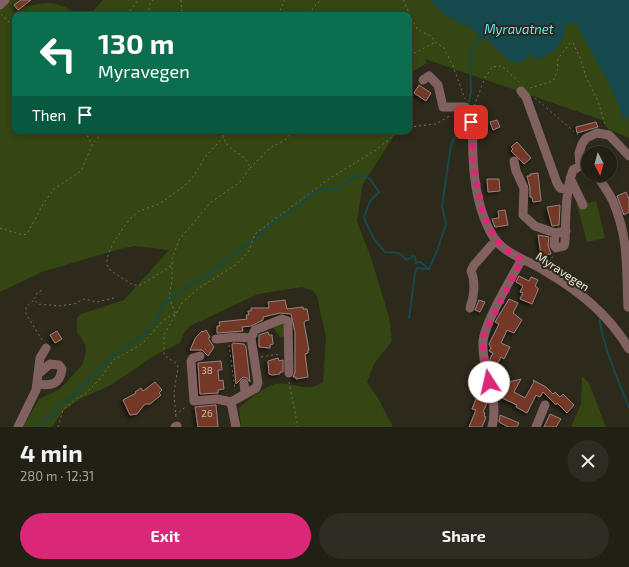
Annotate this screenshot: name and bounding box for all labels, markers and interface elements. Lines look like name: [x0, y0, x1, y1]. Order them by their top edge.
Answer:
water label: Myravatnet: [484, 21, 554, 37]
text: 130 m: [98, 26, 174, 60]
icon: left: [32, 28, 84, 80]
text: Myravegen: [98, 60, 190, 82]
icon: arrive: [74, 104, 96, 126]
pin: [454, 105, 488, 139]
text: Then: [32, 106, 66, 124]
icon: arrive: [460, 111, 482, 133]
north arrow: [581, 146, 617, 182]
map controls: [581, 146, 617, 182]
street label: Myravegen: [534, 248, 592, 294]
position arrow: [468, 361, 510, 403]
house number: 38: [201, 364, 213, 376]
house number: 26: [201, 407, 213, 419]
text: 4 min: [20, 438, 83, 467]
button: close: [567, 440, 609, 482]
text: 280 m · 12:31: [20, 468, 94, 484]
button: Exit: [20, 513, 311, 559]
button: Share: [319, 513, 609, 559]

